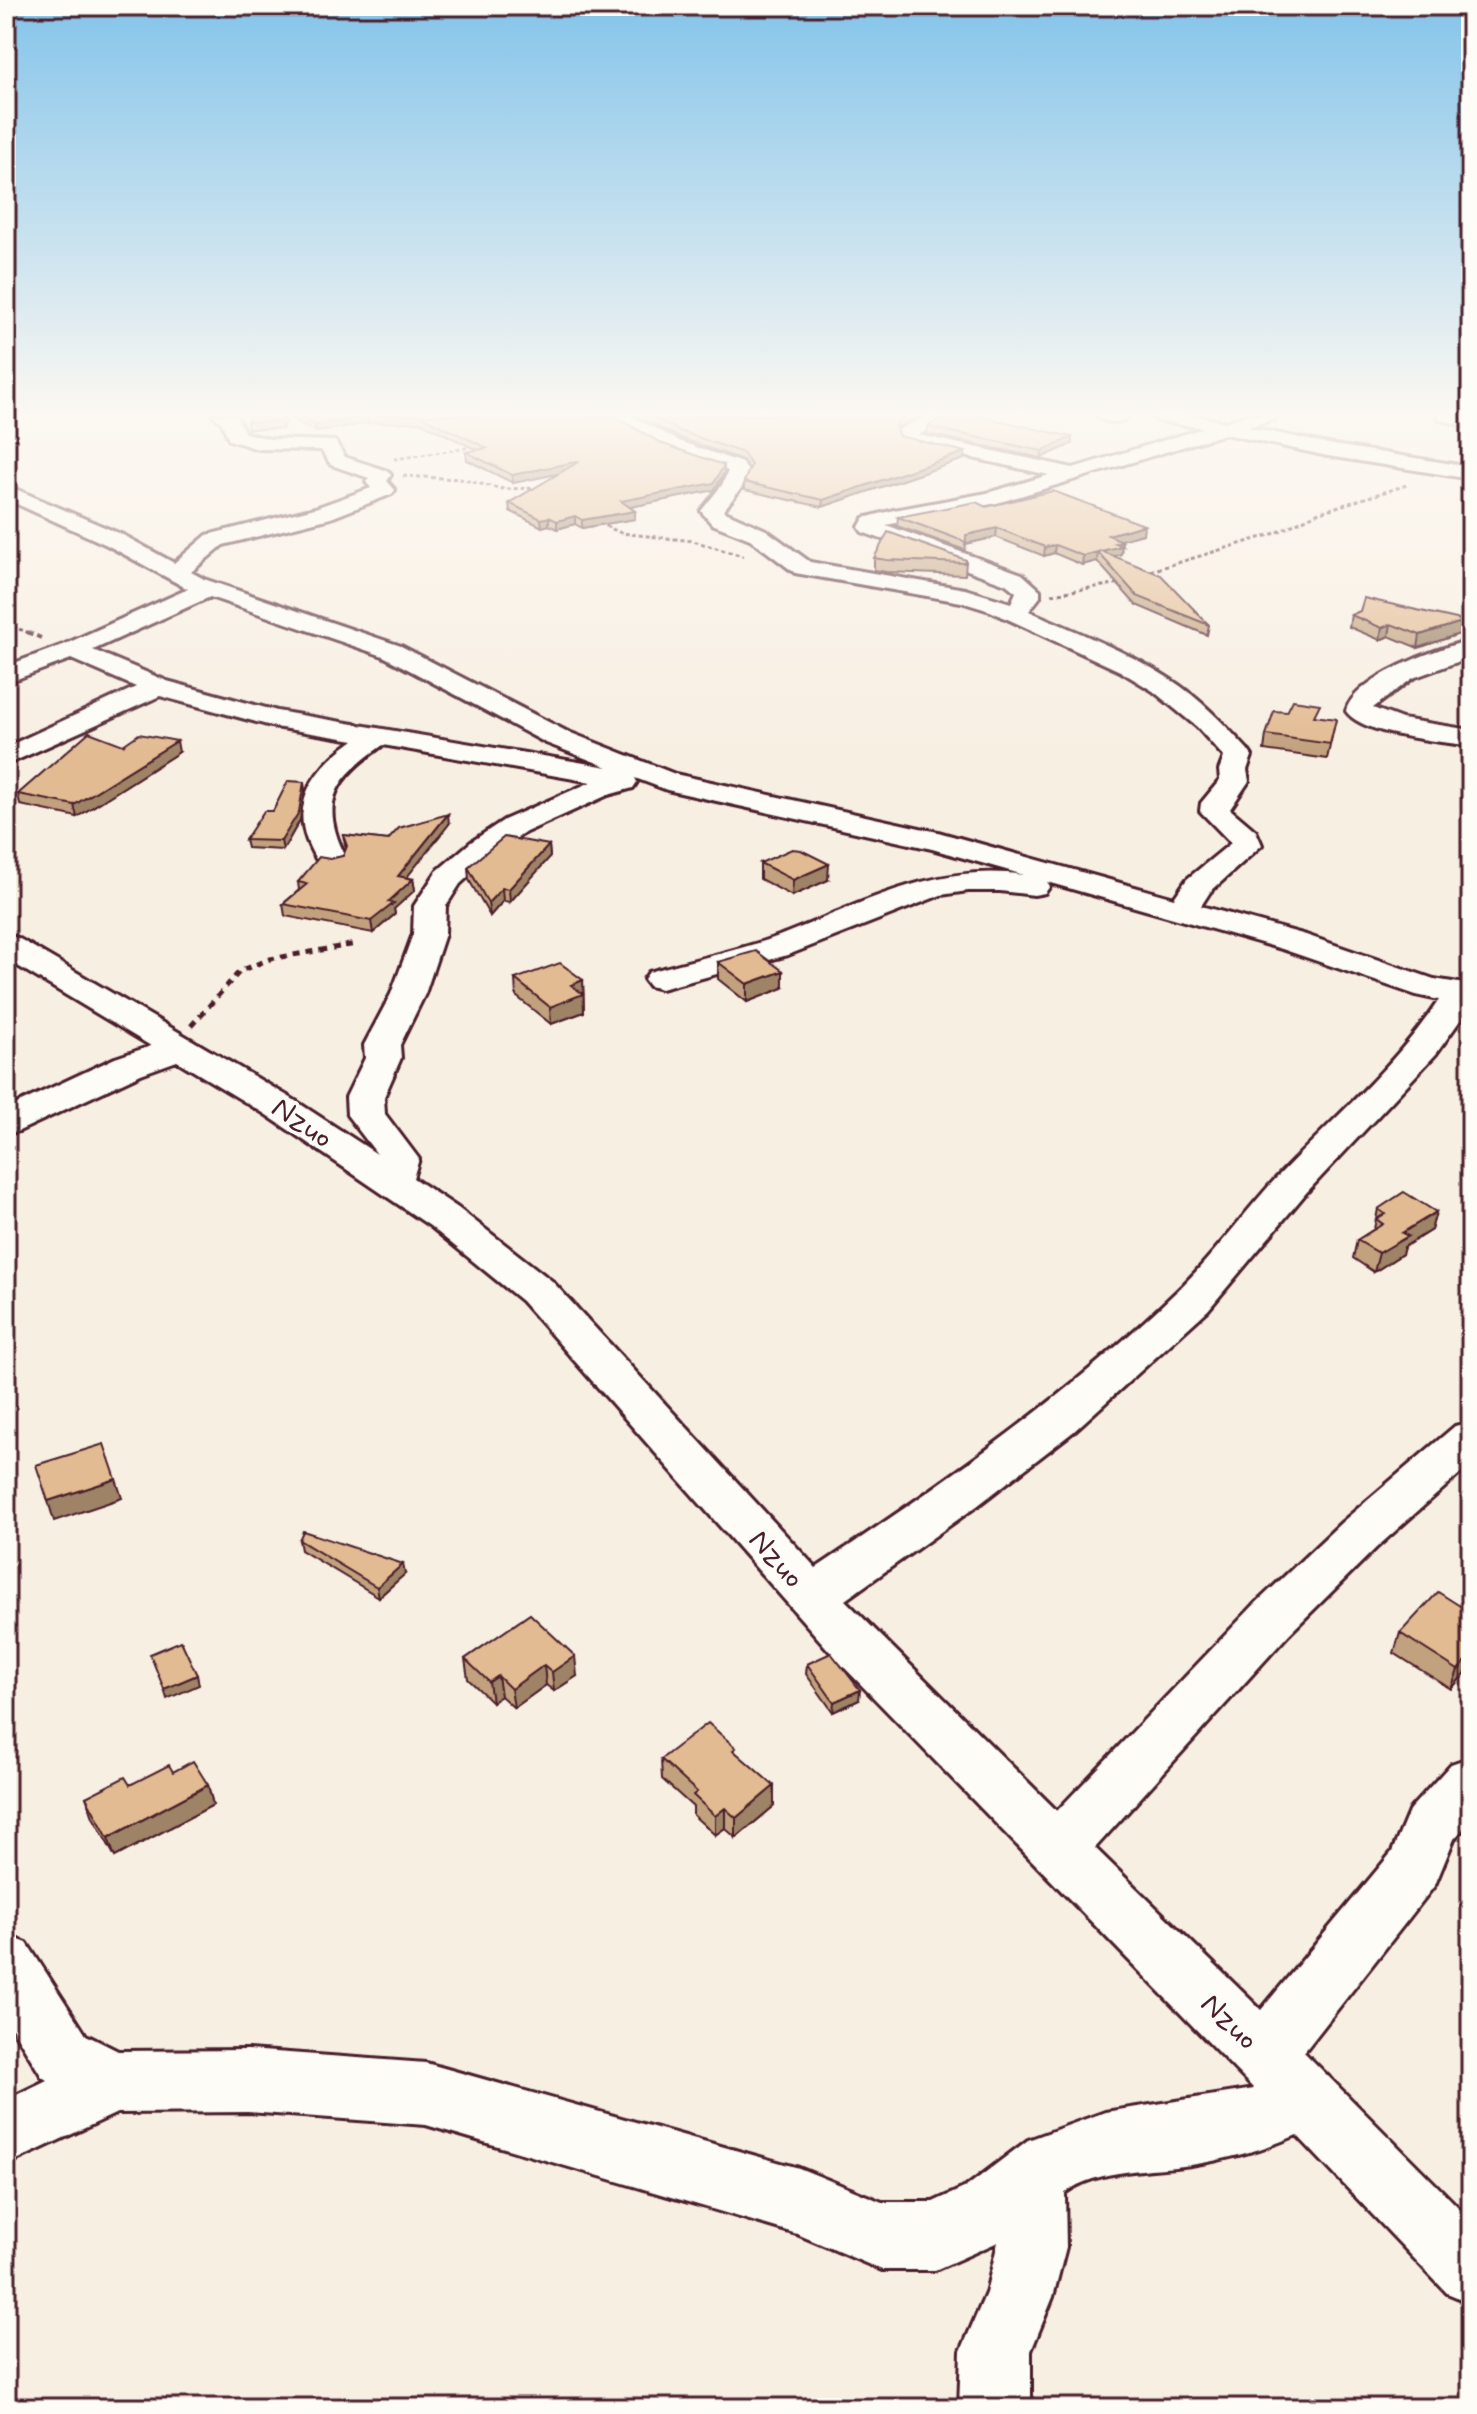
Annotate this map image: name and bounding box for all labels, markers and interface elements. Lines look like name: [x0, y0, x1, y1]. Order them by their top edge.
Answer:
street label: Nzuo: [263, 1087, 341, 1159]
street label: Nzuo: [738, 1520, 814, 1598]
street label: Nzuo: [1191, 1984, 1267, 2060]

